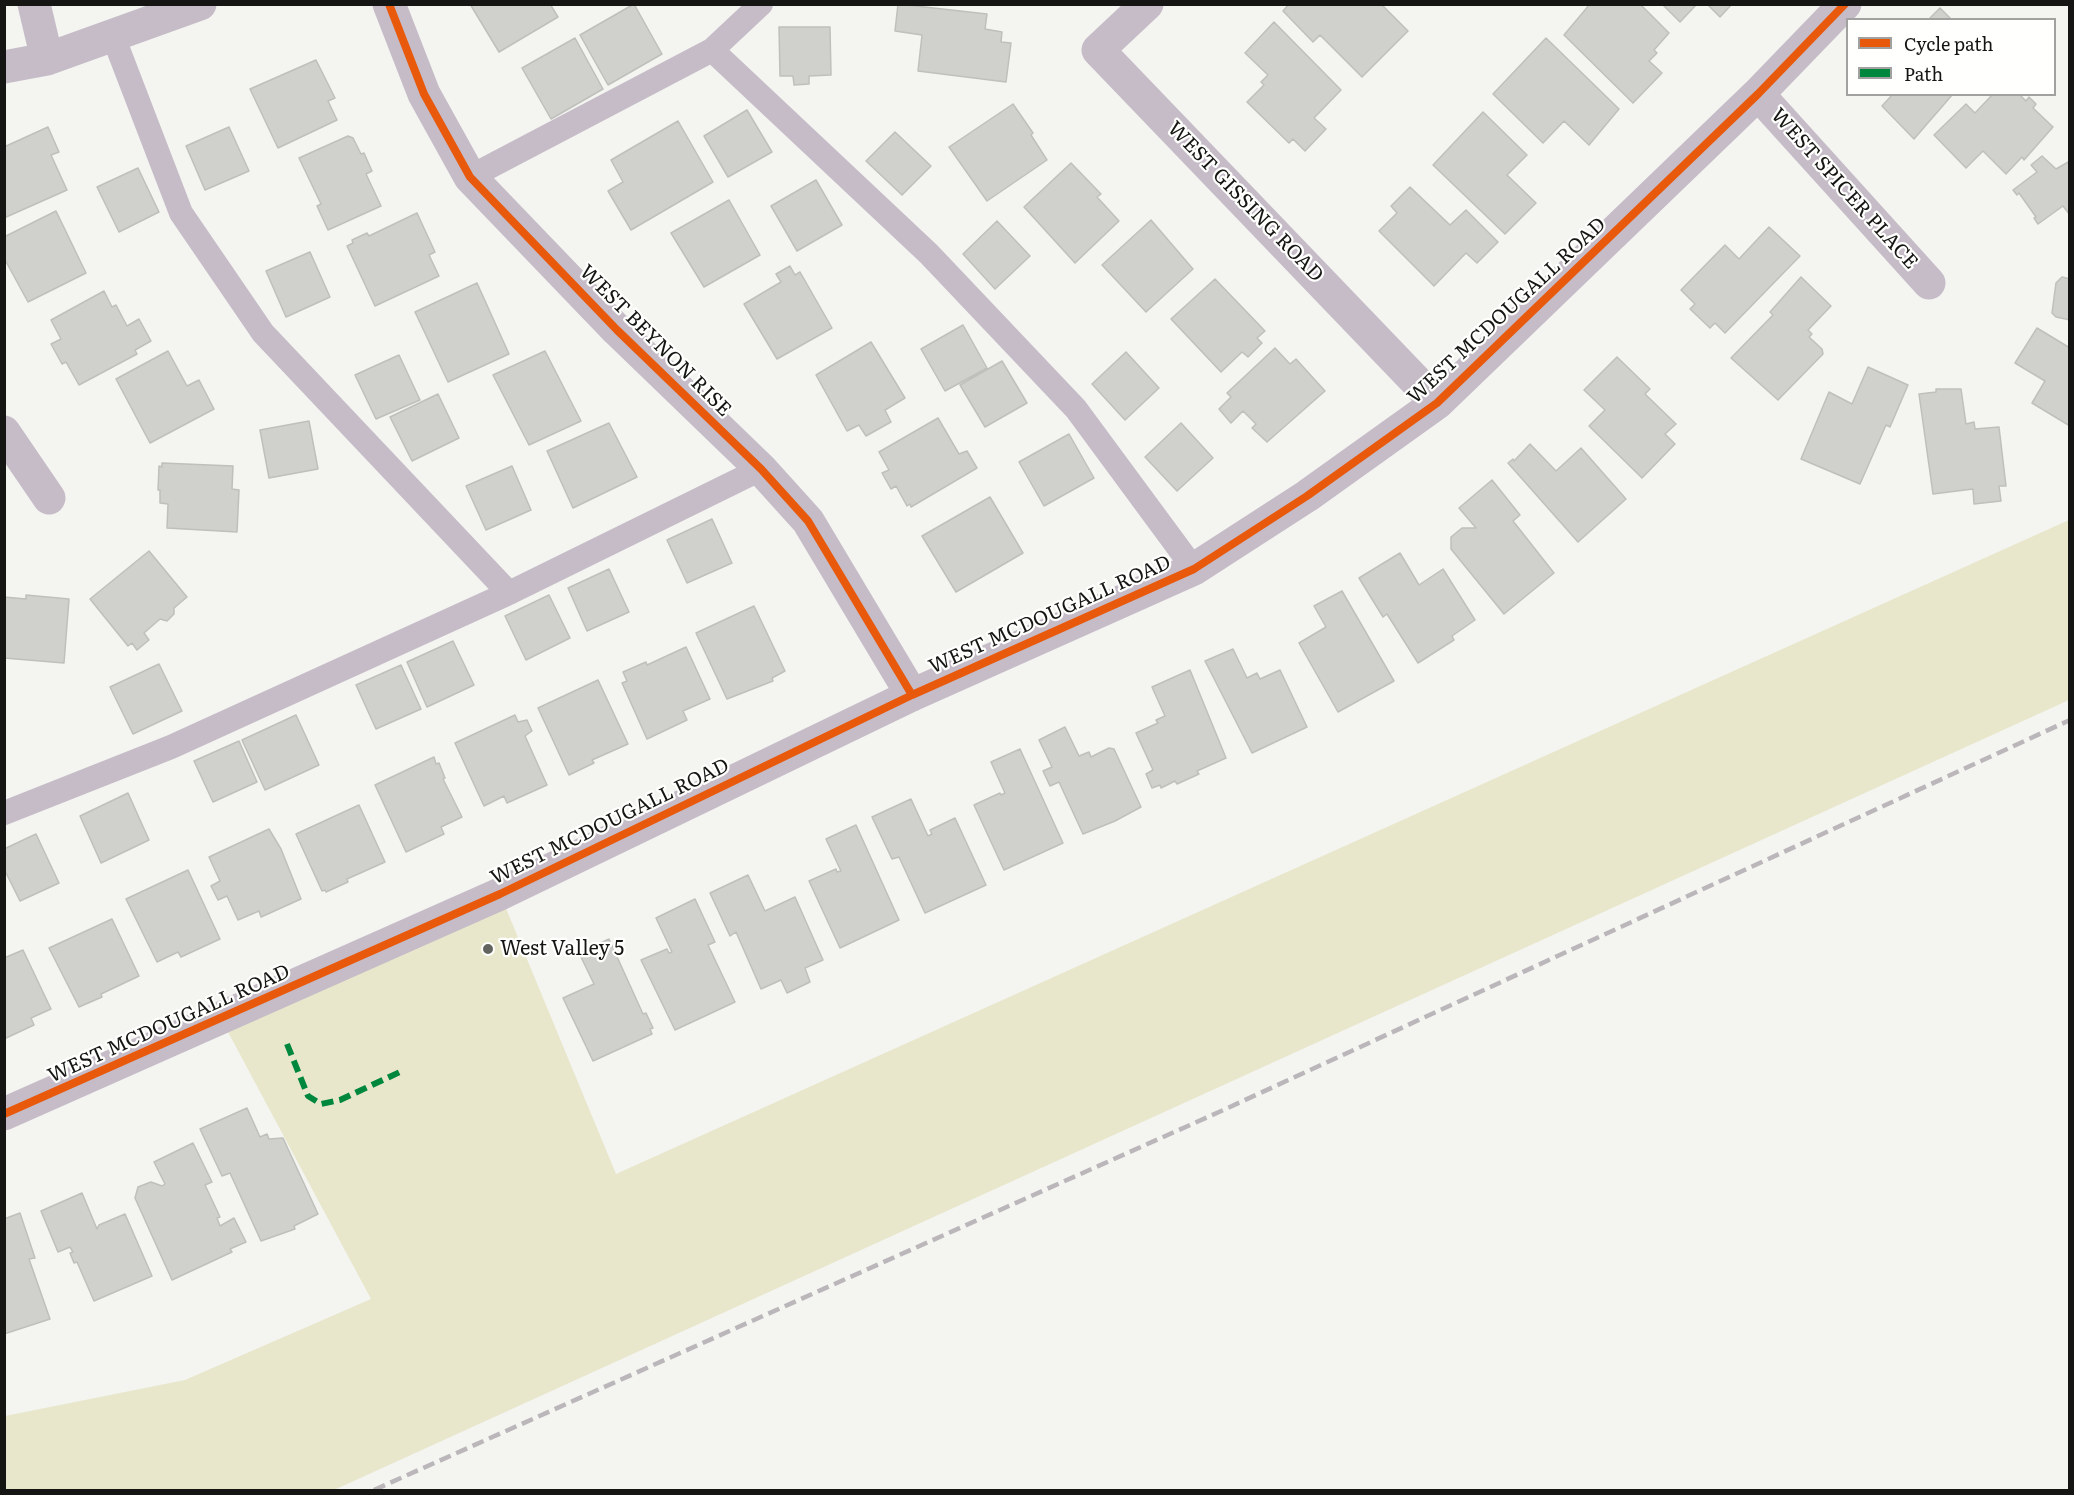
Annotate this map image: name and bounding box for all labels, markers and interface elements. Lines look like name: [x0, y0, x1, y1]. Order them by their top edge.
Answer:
legend: [1846, 18, 2056, 96]
text: Cycle path: [1904, 30, 1993, 57]
text: Path: [1904, 60, 1943, 87]
street label: WEST SPICER PLACE: [1765, 104, 1923, 274]
street label: WEST GISSING ROAD: [1162, 117, 1328, 287]
street label: WEST MCDOUGALL ROAD: [1403, 213, 1611, 409]
street label: WEST BEYNON RISE: [574, 260, 736, 422]
street label: WEST MCDOUGALL ROAD: [925, 551, 1175, 679]
street label: WEST MCDOUGALL ROAD: [487, 754, 733, 890]
place label: West Valley 5: [500, 937, 624, 961]
marker: West Valley 5: [481, 942, 495, 956]
street label: WEST MCDOUGALL ROAD: [44, 960, 294, 1088]

